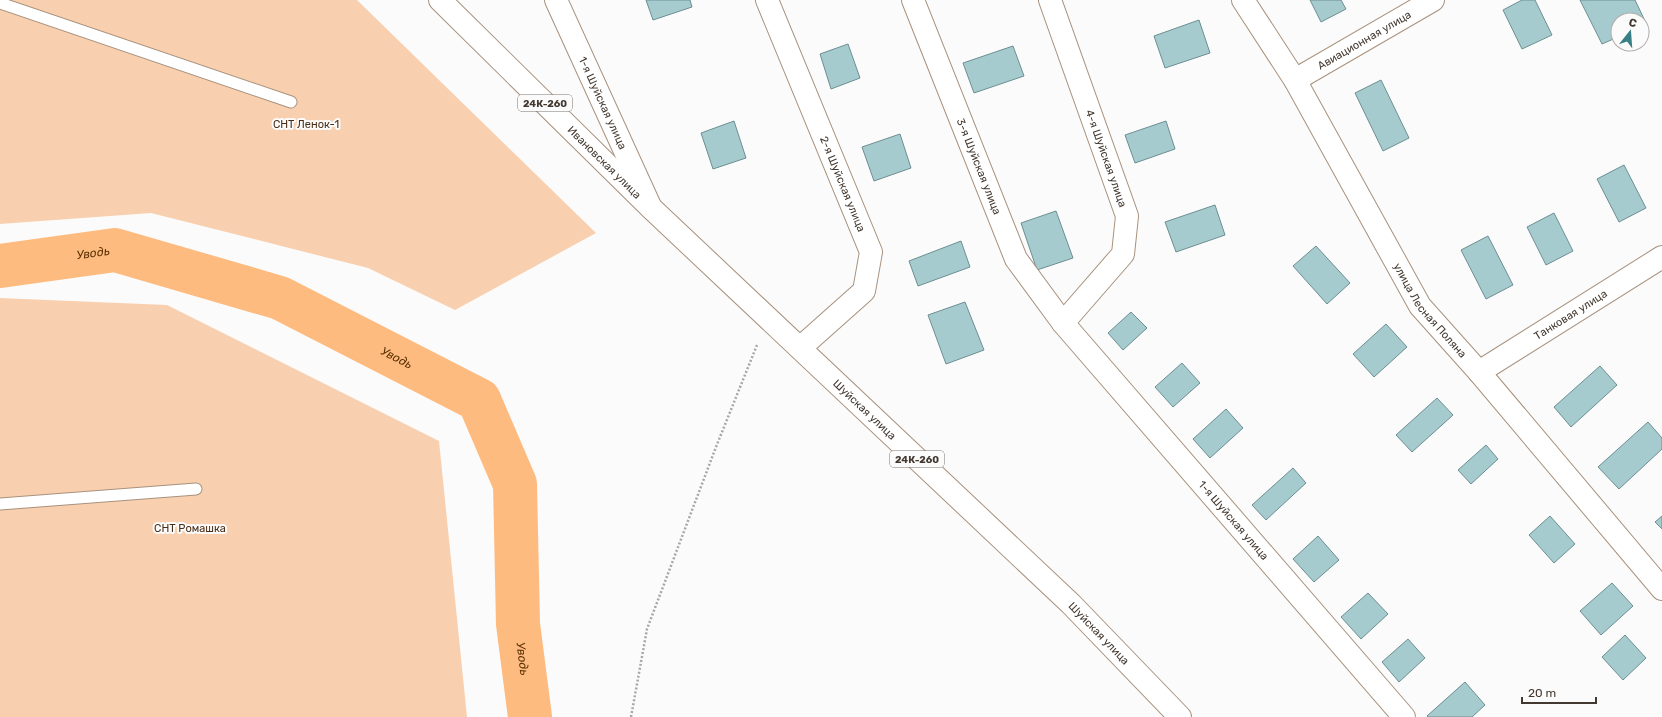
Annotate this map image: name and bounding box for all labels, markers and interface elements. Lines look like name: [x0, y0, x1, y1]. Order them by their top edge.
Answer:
street label: Авиационная улица: [1315, 8, 1414, 73]
north arrow: [1610, 12, 1650, 52]
text: С: [1627, 16, 1639, 30]
street label: 1-я Шуйская улица: [576, 55, 629, 151]
road number: 24К-260: [518, 95, 572, 111]
street label: 4-я Шуйская улица: [1083, 108, 1129, 209]
street label: 3-я Шуйская улица: [954, 117, 1004, 216]
park label: СНТ Ленок-1: [273, 118, 339, 131]
street label: Ивановская улица: [565, 123, 644, 202]
street label: 2-я Шуйская улица: [817, 135, 868, 234]
water label: Уводь: [76, 244, 111, 262]
street label: улица Лесная Поляна: [1391, 261, 1469, 361]
street label: Танковая улица: [1532, 287, 1610, 343]
water label: Уводь: [379, 344, 415, 372]
street label: Шуйская улица: [830, 377, 899, 443]
road number: 24К-260: [890, 451, 944, 467]
street label: 1-я Шуйская улица: [1196, 478, 1271, 563]
park label: СНТ Ромашка: [154, 522, 226, 535]
street label: Шуйская улица: [1066, 600, 1132, 667]
water label: Уводь: [513, 641, 532, 676]
scale bar: [1522, 679, 1596, 705]
text: 20 m: [1528, 686, 1556, 700]

